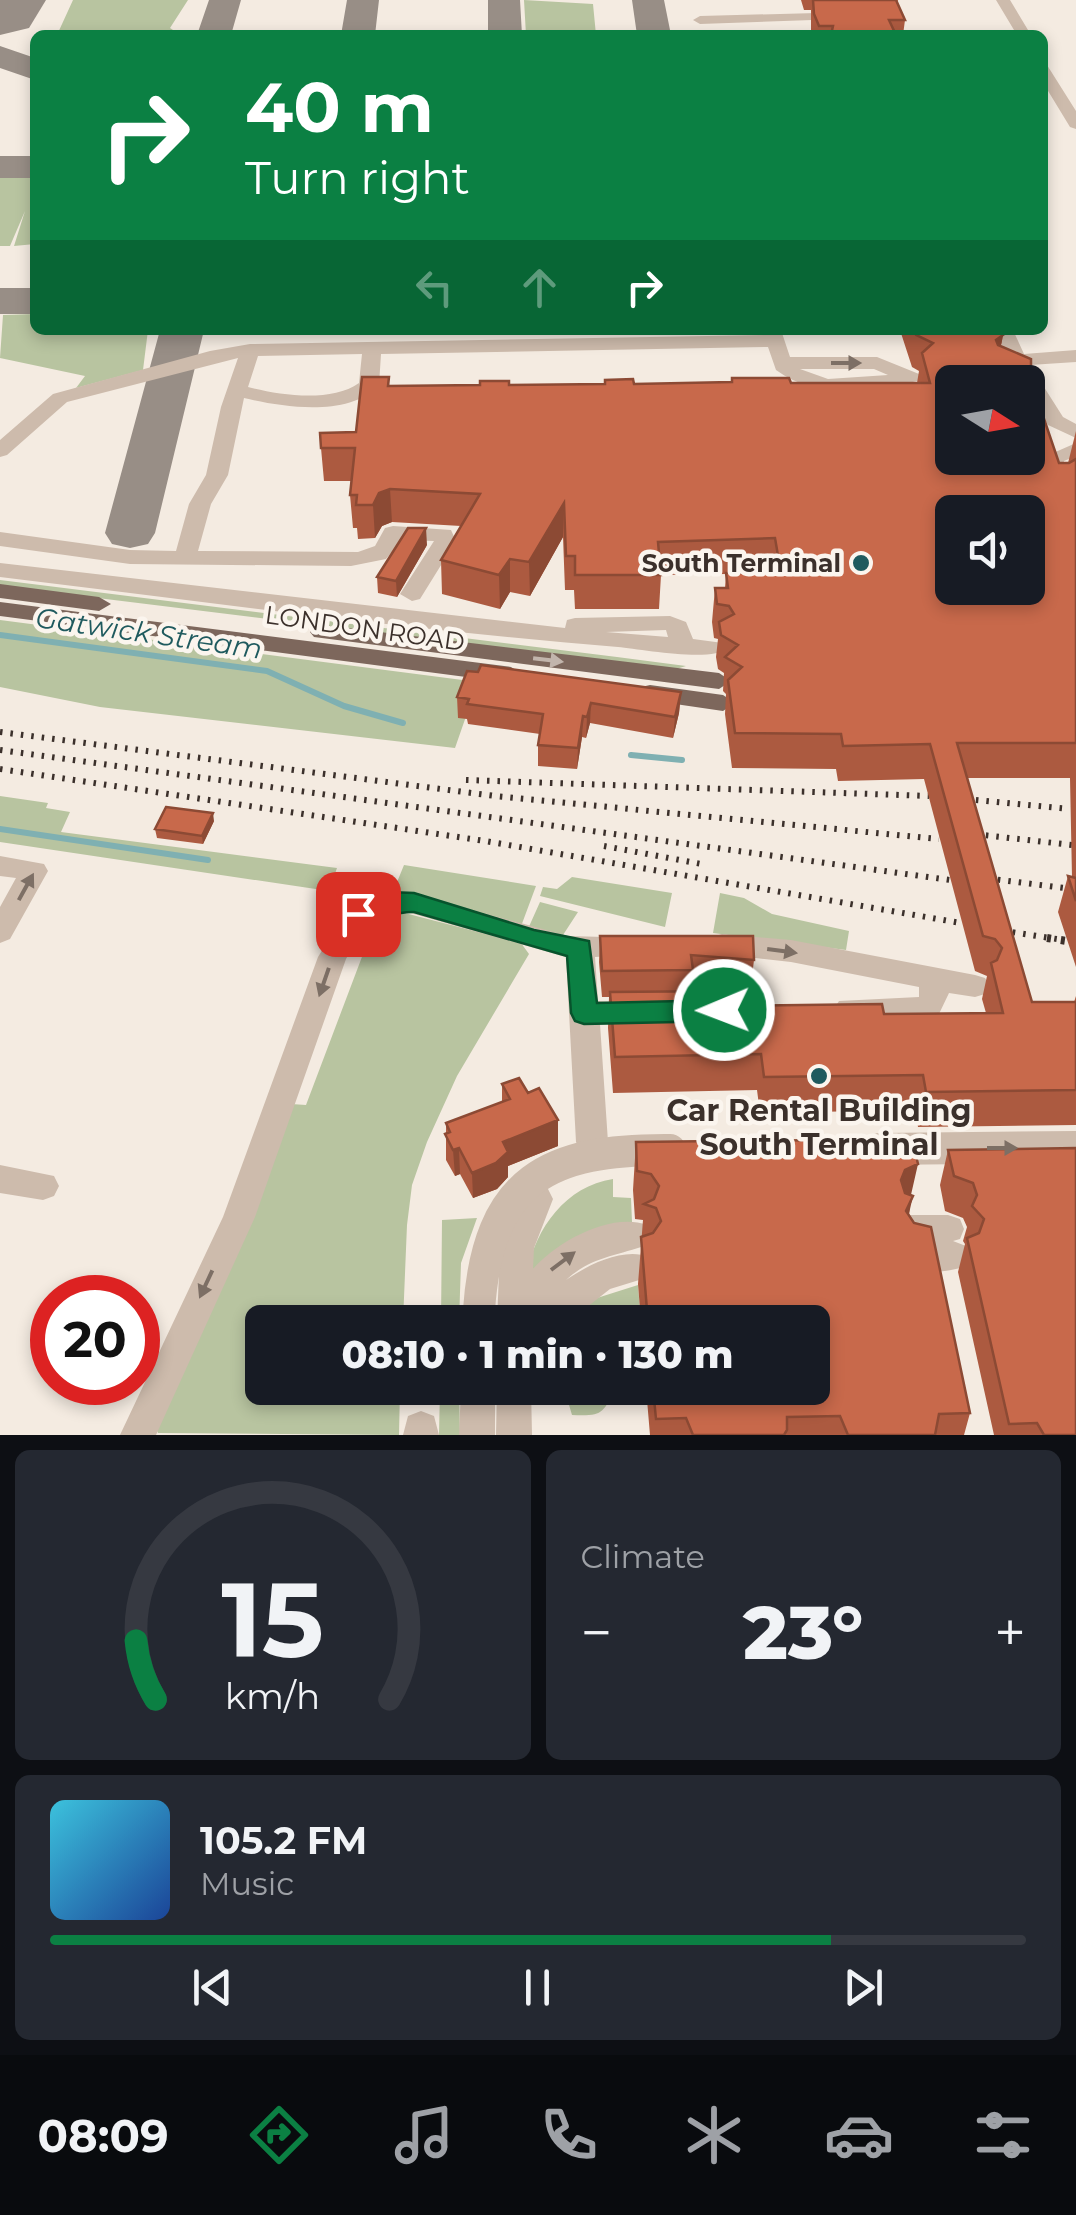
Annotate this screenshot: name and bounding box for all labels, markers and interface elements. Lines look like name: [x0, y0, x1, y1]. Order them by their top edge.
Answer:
text: 40 m: [245, 64, 434, 150]
icon: right: [80, 70, 210, 200]
text: Turn right: [245, 150, 470, 205]
icon: left: [407, 260, 462, 315]
icon: ahead: [512, 260, 567, 315]
icon: right: [617, 260, 672, 315]
one-way arrow: [831, 355, 863, 371]
north arrow: [935, 365, 1045, 475]
map controls: [935, 365, 1045, 605]
button: sound: [935, 495, 1045, 605]
place label: South Terminal: [642, 548, 841, 578]
marker: South Terminal: [850, 552, 872, 574]
street label: LONDON ROAD: [263, 599, 467, 657]
water label: Gatwick Stream: [33, 600, 265, 666]
one-way arrow: [533, 652, 565, 668]
one-way arrow: [17, 872, 34, 901]
pin: [316, 872, 401, 957]
icon: arrive: [331, 887, 386, 942]
one-way arrow: [767, 943, 798, 959]
position arrow: [672, 958, 776, 1062]
one-way arrow: [316, 967, 331, 997]
marker: Car Rental Building South Terminal: [808, 1065, 830, 1087]
place label: Car Rental Building South Terminal: [666, 1092, 972, 1163]
one-way arrow: [987, 1140, 1019, 1156]
one-way arrow: [550, 1252, 576, 1272]
one-way arrow: [197, 1270, 214, 1299]
speed limit sign: 20: [30, 1275, 160, 1405]
text: 08:10 · 1 min · 130 m: [341, 1331, 734, 1378]
text: Climate: [581, 1537, 705, 1576]
text: 15: [221, 1556, 324, 1683]
text: 23°: [743, 1586, 863, 1678]
text: −: [581, 1599, 612, 1666]
text: +: [994, 1599, 1026, 1666]
text: km/h: [225, 1674, 320, 1718]
text: 105.2 FM: [200, 1817, 367, 1864]
text: Music: [200, 1864, 294, 1903]
icon: previous: [185, 1960, 240, 2015]
icon: pause: [510, 1960, 565, 2015]
icon: next: [836, 1960, 891, 2015]
icon: directions: [244, 2100, 314, 2170]
icon: music: [389, 2100, 459, 2170]
icon: phone: [534, 2100, 604, 2170]
icon: climate: [679, 2100, 749, 2170]
icon: car: [824, 2100, 894, 2170]
icon: filters: [968, 2100, 1038, 2170]
text: 08:09: [37, 2108, 169, 2163]

